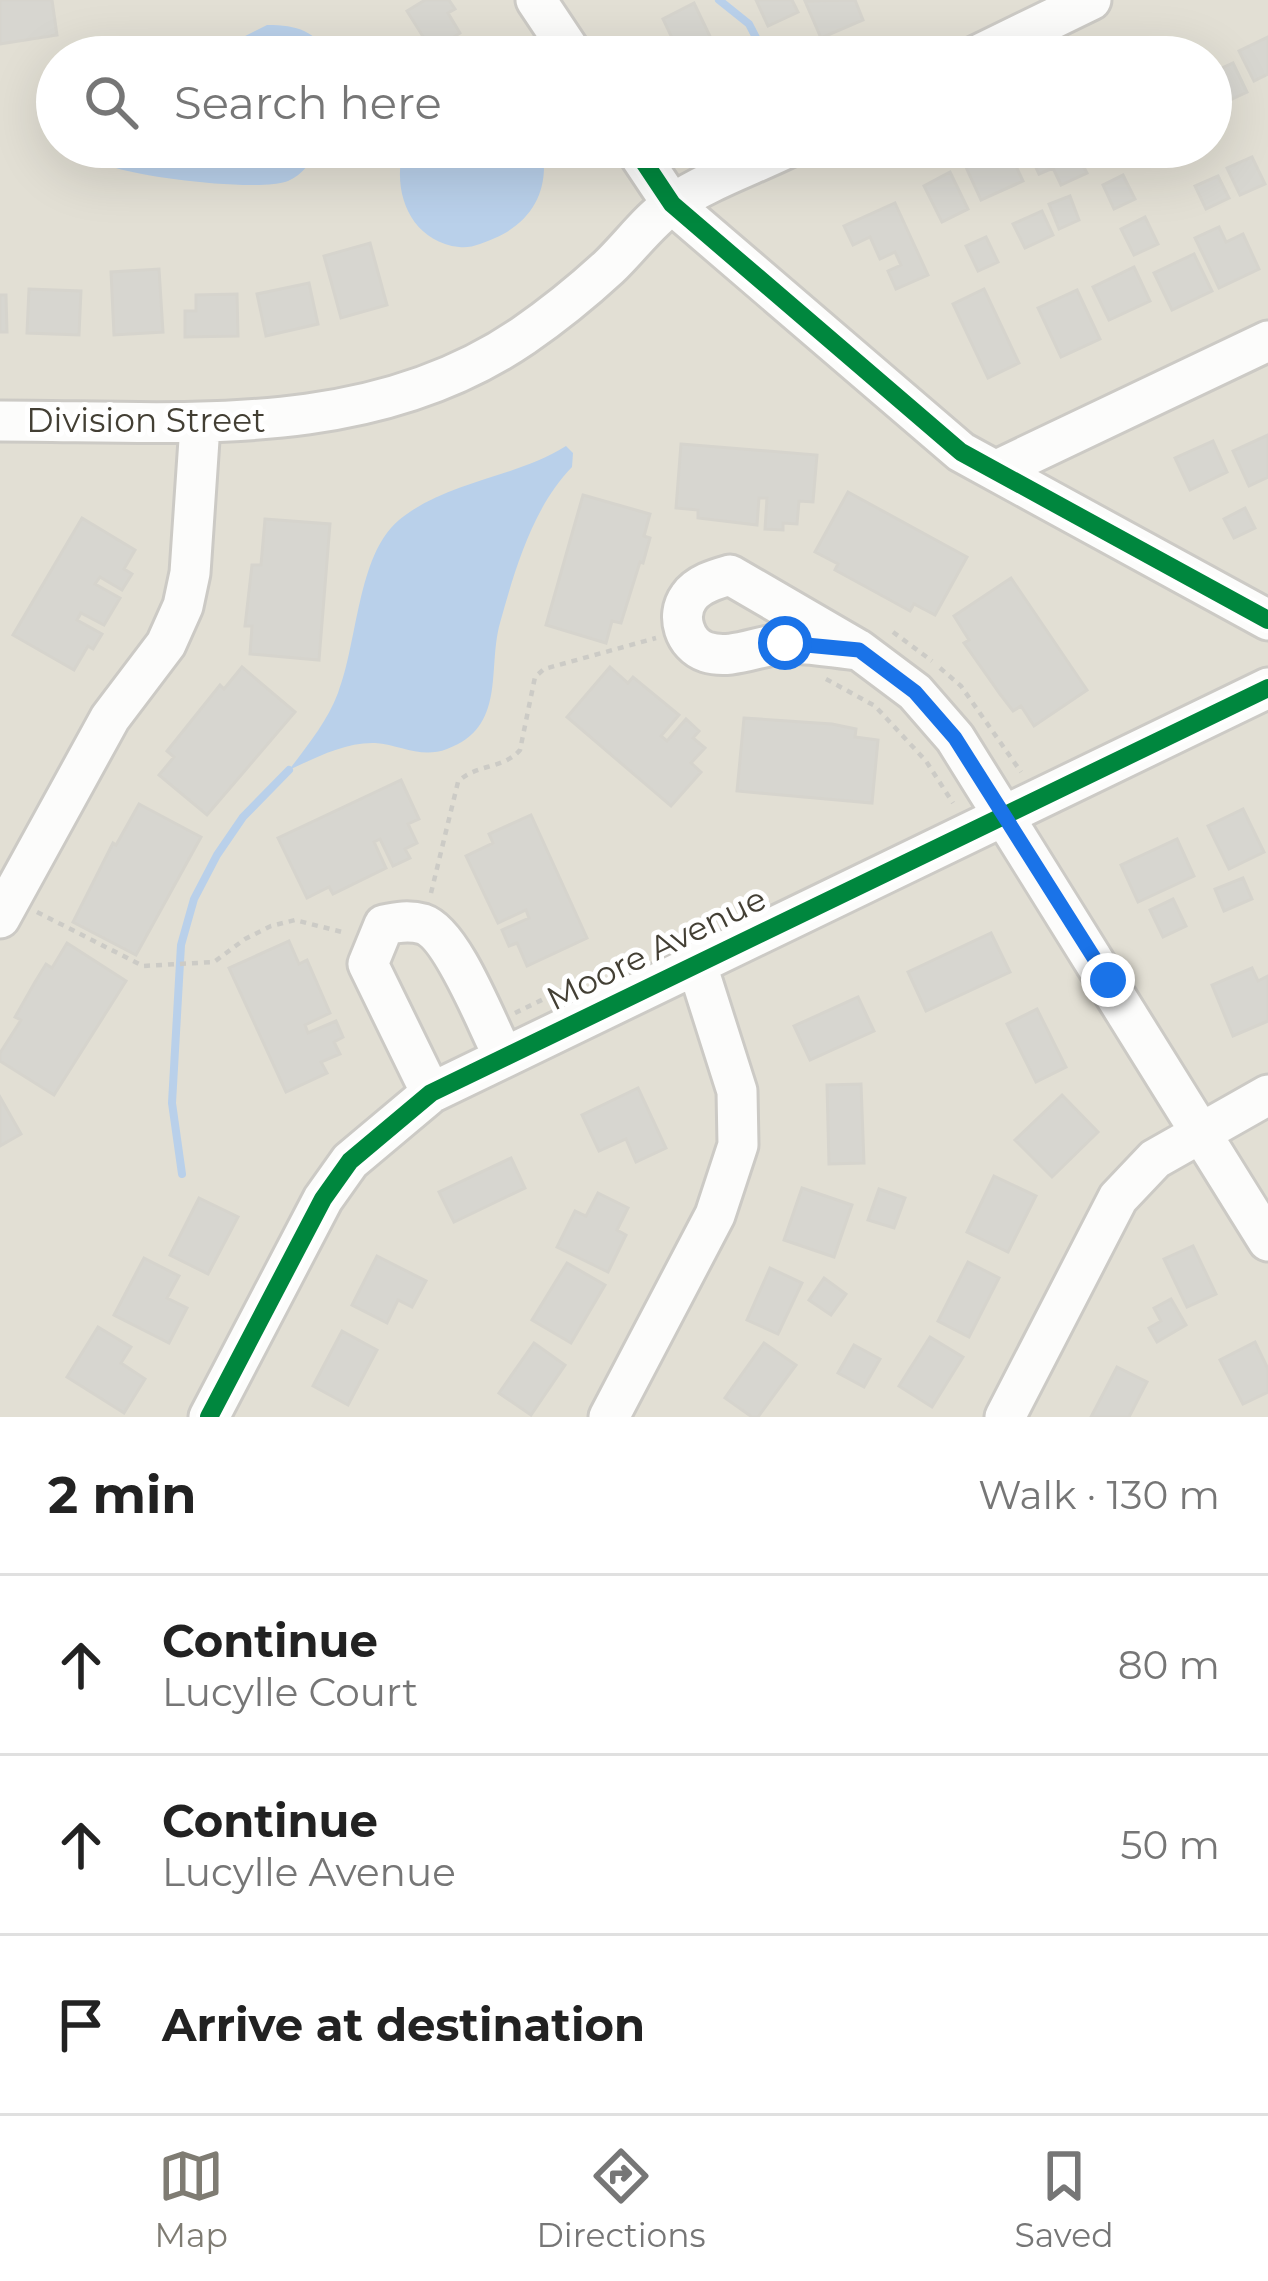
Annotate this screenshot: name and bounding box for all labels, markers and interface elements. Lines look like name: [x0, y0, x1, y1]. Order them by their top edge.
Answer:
search box: [36, 36, 1232, 168]
icon: search: [78, 69, 144, 135]
text: Search here: [174, 75, 442, 130]
street label: Division Street: [26, 400, 266, 440]
route start: [758, 616, 812, 670]
street label: Moore Avenue: [540, 878, 772, 1018]
route end: [1081, 953, 1135, 1007]
text: 2 min: [48, 1464, 197, 1526]
text: Walk · 130 m: [978, 1471, 1220, 1519]
text: Continue: [162, 1613, 378, 1668]
icon: ahead: [48, 1632, 114, 1698]
text: 80 m: [1118, 1641, 1220, 1689]
text: Lucylle Court: [162, 1668, 418, 1716]
text: Continue: [162, 1793, 378, 1848]
icon: ahead: [48, 1812, 114, 1878]
text: 50 m: [1121, 1821, 1220, 1869]
text: Lucylle Avenue: [162, 1848, 456, 1896]
icon: arrive: [48, 1992, 114, 2058]
text: Arrive at destination: [162, 1997, 645, 2052]
tab: Map: [154, 2143, 228, 2255]
tab: Directions: [537, 2143, 706, 2255]
tab: Saved: [1014, 2143, 1114, 2255]

